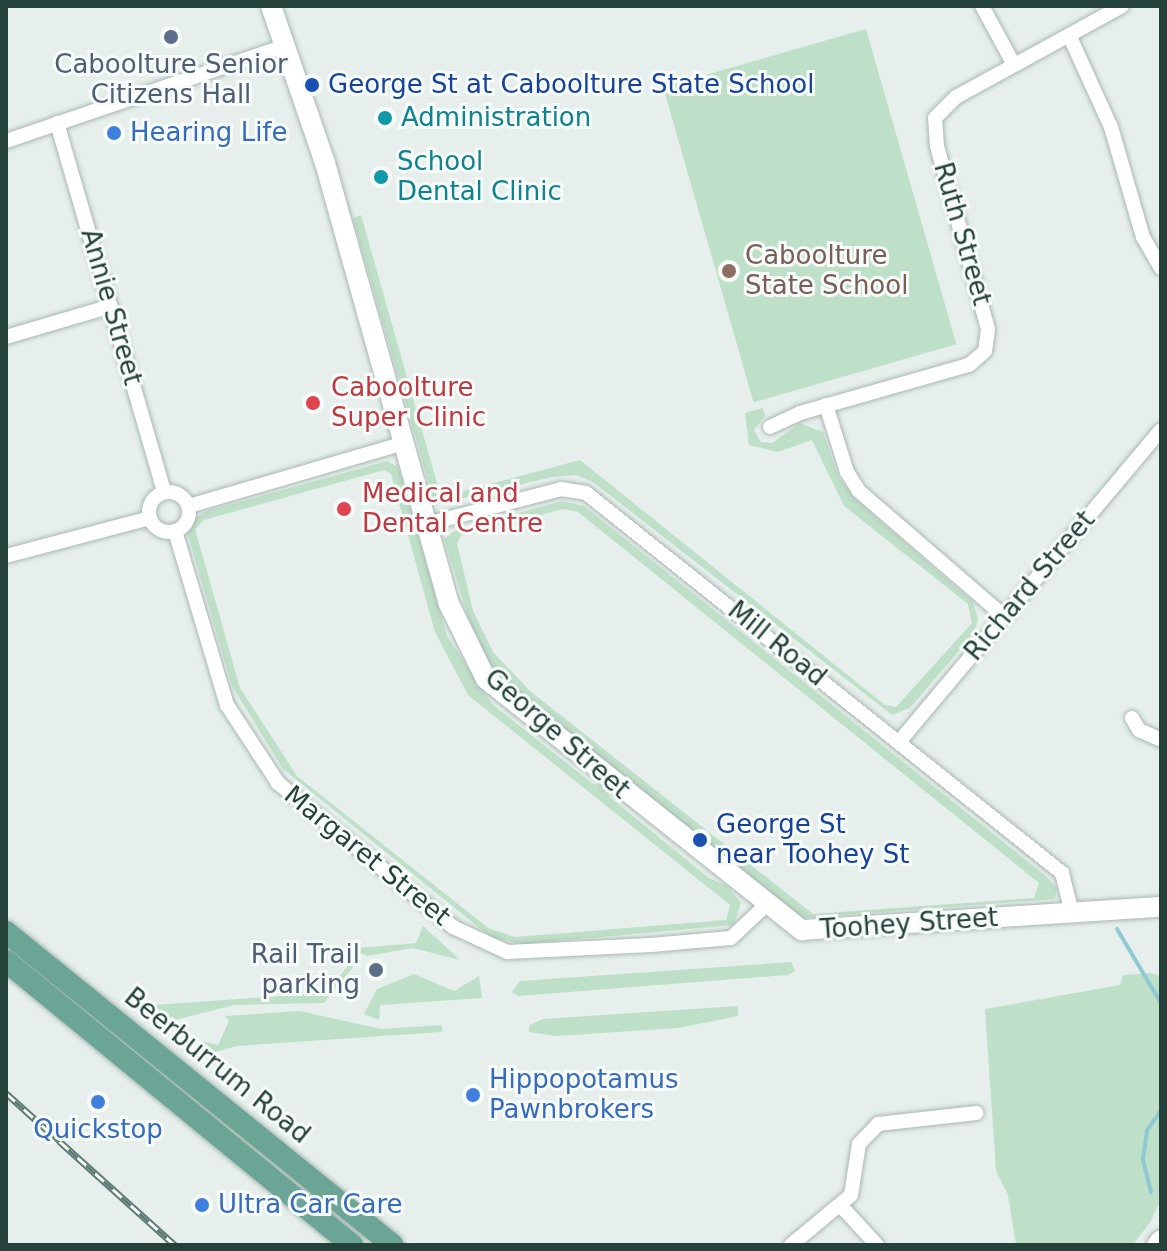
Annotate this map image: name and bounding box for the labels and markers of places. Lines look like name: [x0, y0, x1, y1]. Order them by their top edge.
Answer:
marker: Caboolture Senior Citizens Hall: [162, 28, 180, 46]
place label: Caboolture Senior Citizens Hall: [54, 49, 288, 110]
place label: George St at Caboolture State School: [328, 69, 814, 101]
marker: George St at Caboolture State School: [303, 76, 321, 94]
place label: Administration: [401, 102, 591, 134]
marker: Administration: [376, 109, 394, 127]
place label: Hearing Life: [130, 117, 287, 149]
marker: Hearing Life: [105, 124, 123, 142]
place label: School Dental Clinic: [397, 146, 562, 208]
marker: School Dental Clinic: [372, 168, 390, 186]
place label: Caboolture State School: [745, 240, 908, 302]
marker: Caboolture State School: [720, 262, 738, 280]
place label: Caboolture Super Clinic: [331, 372, 486, 434]
marker: Caboolture Super Clinic: [302, 392, 324, 414]
place label: Medical and Dental Centre: [362, 478, 543, 540]
marker: Medical and Dental Centre: [333, 498, 355, 520]
place label: George St near Toohey St: [716, 809, 909, 870]
marker: George St near Toohey St: [691, 831, 709, 849]
place label: Rail Trail parking: [251, 939, 360, 1000]
marker: Rail Trail parking: [367, 961, 385, 979]
place label: Hippopotamus Pawnbrokers: [489, 1064, 679, 1126]
marker: Hippopotamus Pawnbrokers: [464, 1086, 482, 1104]
marker: Quickstop: [89, 1093, 107, 1111]
place label: Quickstop: [33, 1114, 163, 1146]
place label: Ultra Car Care: [218, 1189, 403, 1221]
marker: Ultra Car Care: [193, 1196, 211, 1214]

